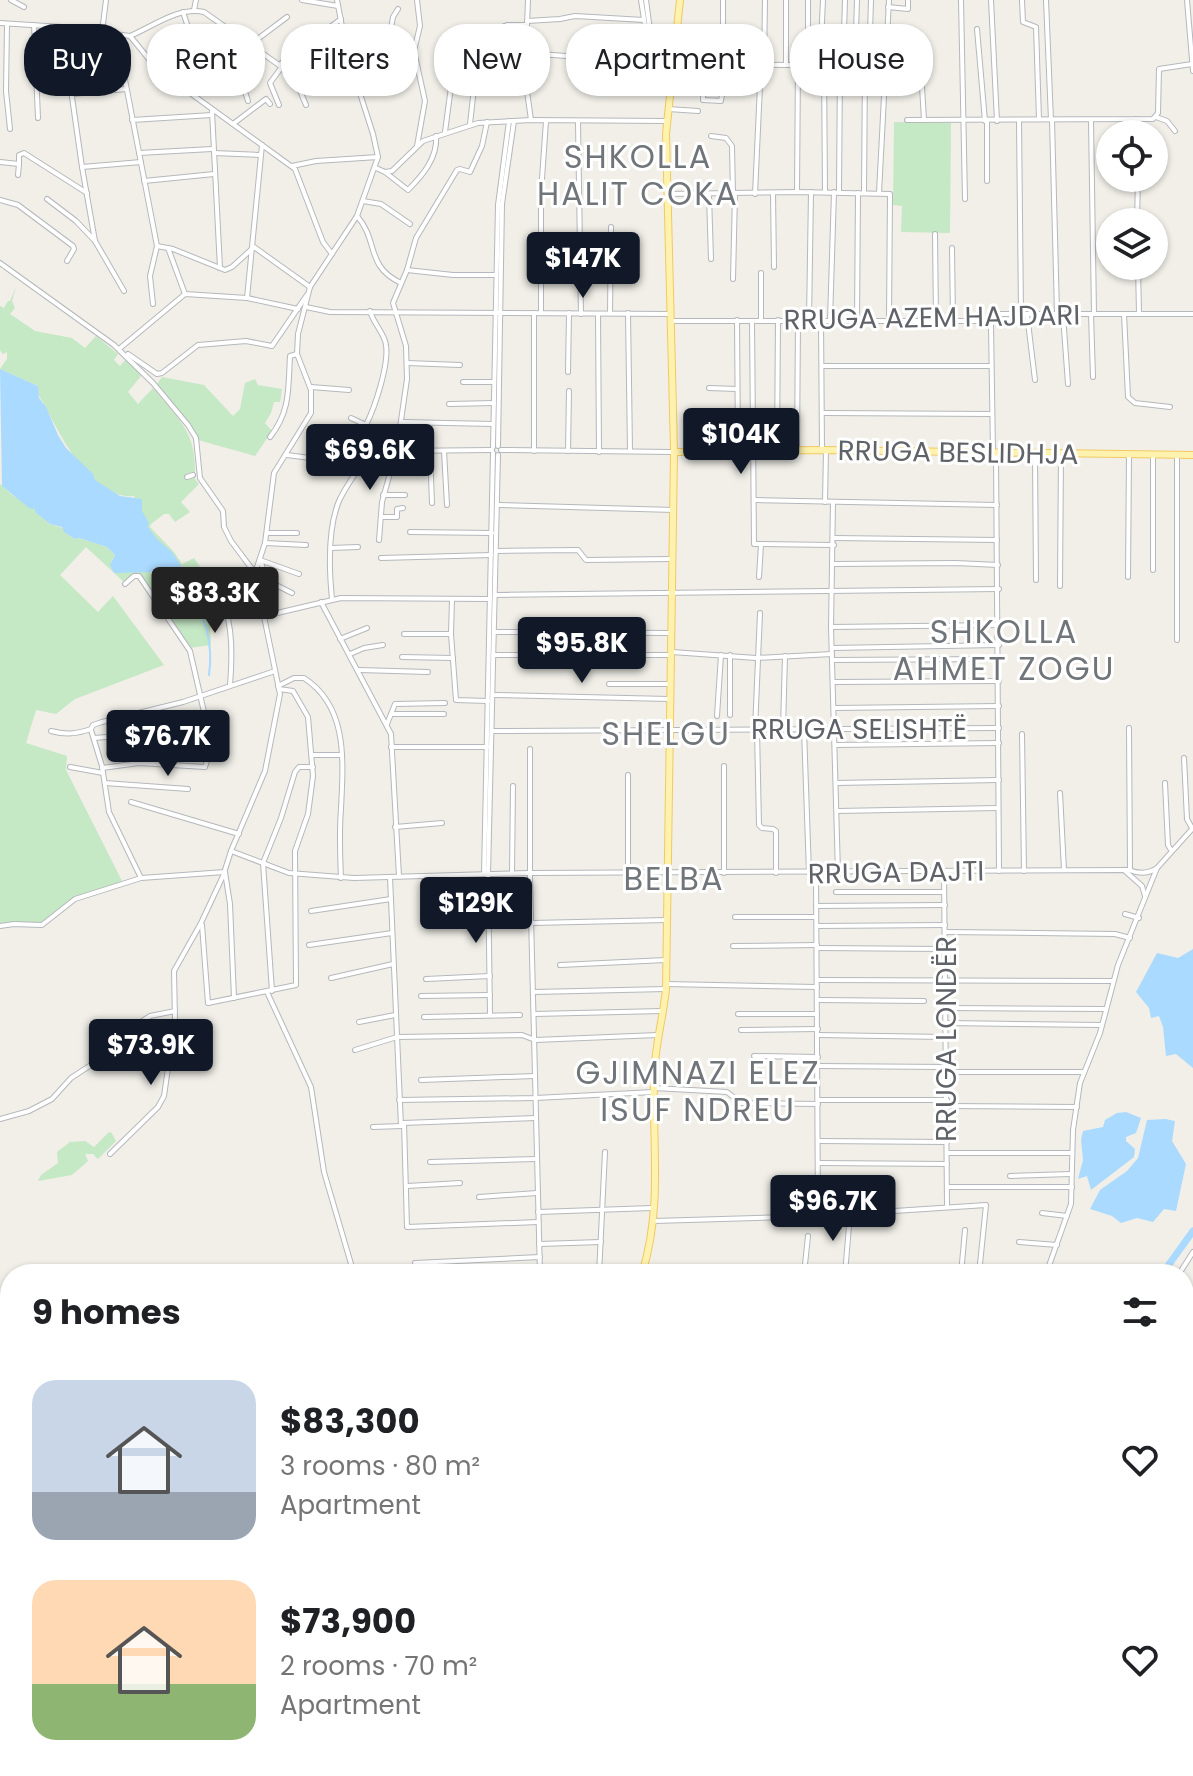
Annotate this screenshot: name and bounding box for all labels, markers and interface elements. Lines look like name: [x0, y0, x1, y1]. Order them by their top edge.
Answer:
chip: Buy: [24, 24, 131, 96]
chip: Rent: [147, 24, 265, 96]
chip: Filters: [281, 24, 418, 96]
chip: New: [434, 24, 550, 96]
chip: Apartment: [566, 24, 774, 96]
chip: House: [790, 24, 933, 96]
map controls: [1096, 120, 1168, 280]
button: locate: [1096, 120, 1168, 192]
district label: SHKOLLA HALIT COKA: [537, 134, 739, 216]
button: layers: [1096, 208, 1168, 280]
pin: $147K: [527, 232, 639, 300]
text: $147K: [545, 240, 621, 276]
street label: RRUGA AZEM HAJDARI: [783, 295, 1081, 340]
pin: $104K: [685, 408, 797, 476]
text: $104K: [701, 416, 781, 452]
pin: $69.6K: [305, 424, 435, 492]
street label: RRUGA BESLIDHJA: [837, 431, 1079, 474]
text: $69.6K: [324, 432, 416, 468]
pin: $83.3K: [150, 567, 280, 635]
text: $83.3K: [170, 575, 260, 611]
district label: SHKOLLA AHMET ZOGU: [893, 609, 1115, 691]
pin: $95.8K: [517, 617, 647, 685]
text: $95.8K: [536, 625, 628, 661]
pin: $76.7K: [103, 710, 233, 778]
street label: RRUGA SELISHTË: [751, 710, 967, 749]
district label: SHELGU: [601, 711, 731, 756]
text: $76.7K: [125, 718, 211, 754]
street label: RRUGA DAJTI: [807, 851, 985, 894]
district label: BELBA: [623, 856, 725, 901]
pin: $129K: [420, 877, 532, 945]
text: $129K: [438, 885, 514, 921]
street label: RRUGA LONDËR: [927, 936, 966, 1142]
pin: $73.9K: [86, 1019, 216, 1087]
text: $73.9K: [107, 1027, 195, 1063]
district label: GJIMNAZI ELEZ ISUF NDREU: [575, 1050, 821, 1132]
pin: $96.7K: [768, 1175, 898, 1243]
text: $96.7K: [788, 1183, 878, 1219]
text: 9 homes: [32, 1288, 181, 1336]
icon: filters: [1118, 1290, 1162, 1334]
text: $83,300: [280, 1397, 420, 1445]
icon: home: [96, 1412, 192, 1508]
icon: heart: [1118, 1438, 1162, 1482]
text: 3 rooms · 80 m²: [280, 1448, 480, 1484]
text: Apartment: [280, 1487, 421, 1523]
text: $73,900: [280, 1597, 416, 1645]
icon: home: [96, 1612, 192, 1708]
icon: heart: [1118, 1638, 1162, 1682]
text: 2 rooms · 70 m²: [280, 1648, 477, 1684]
text: Apartment: [280, 1687, 421, 1723]

